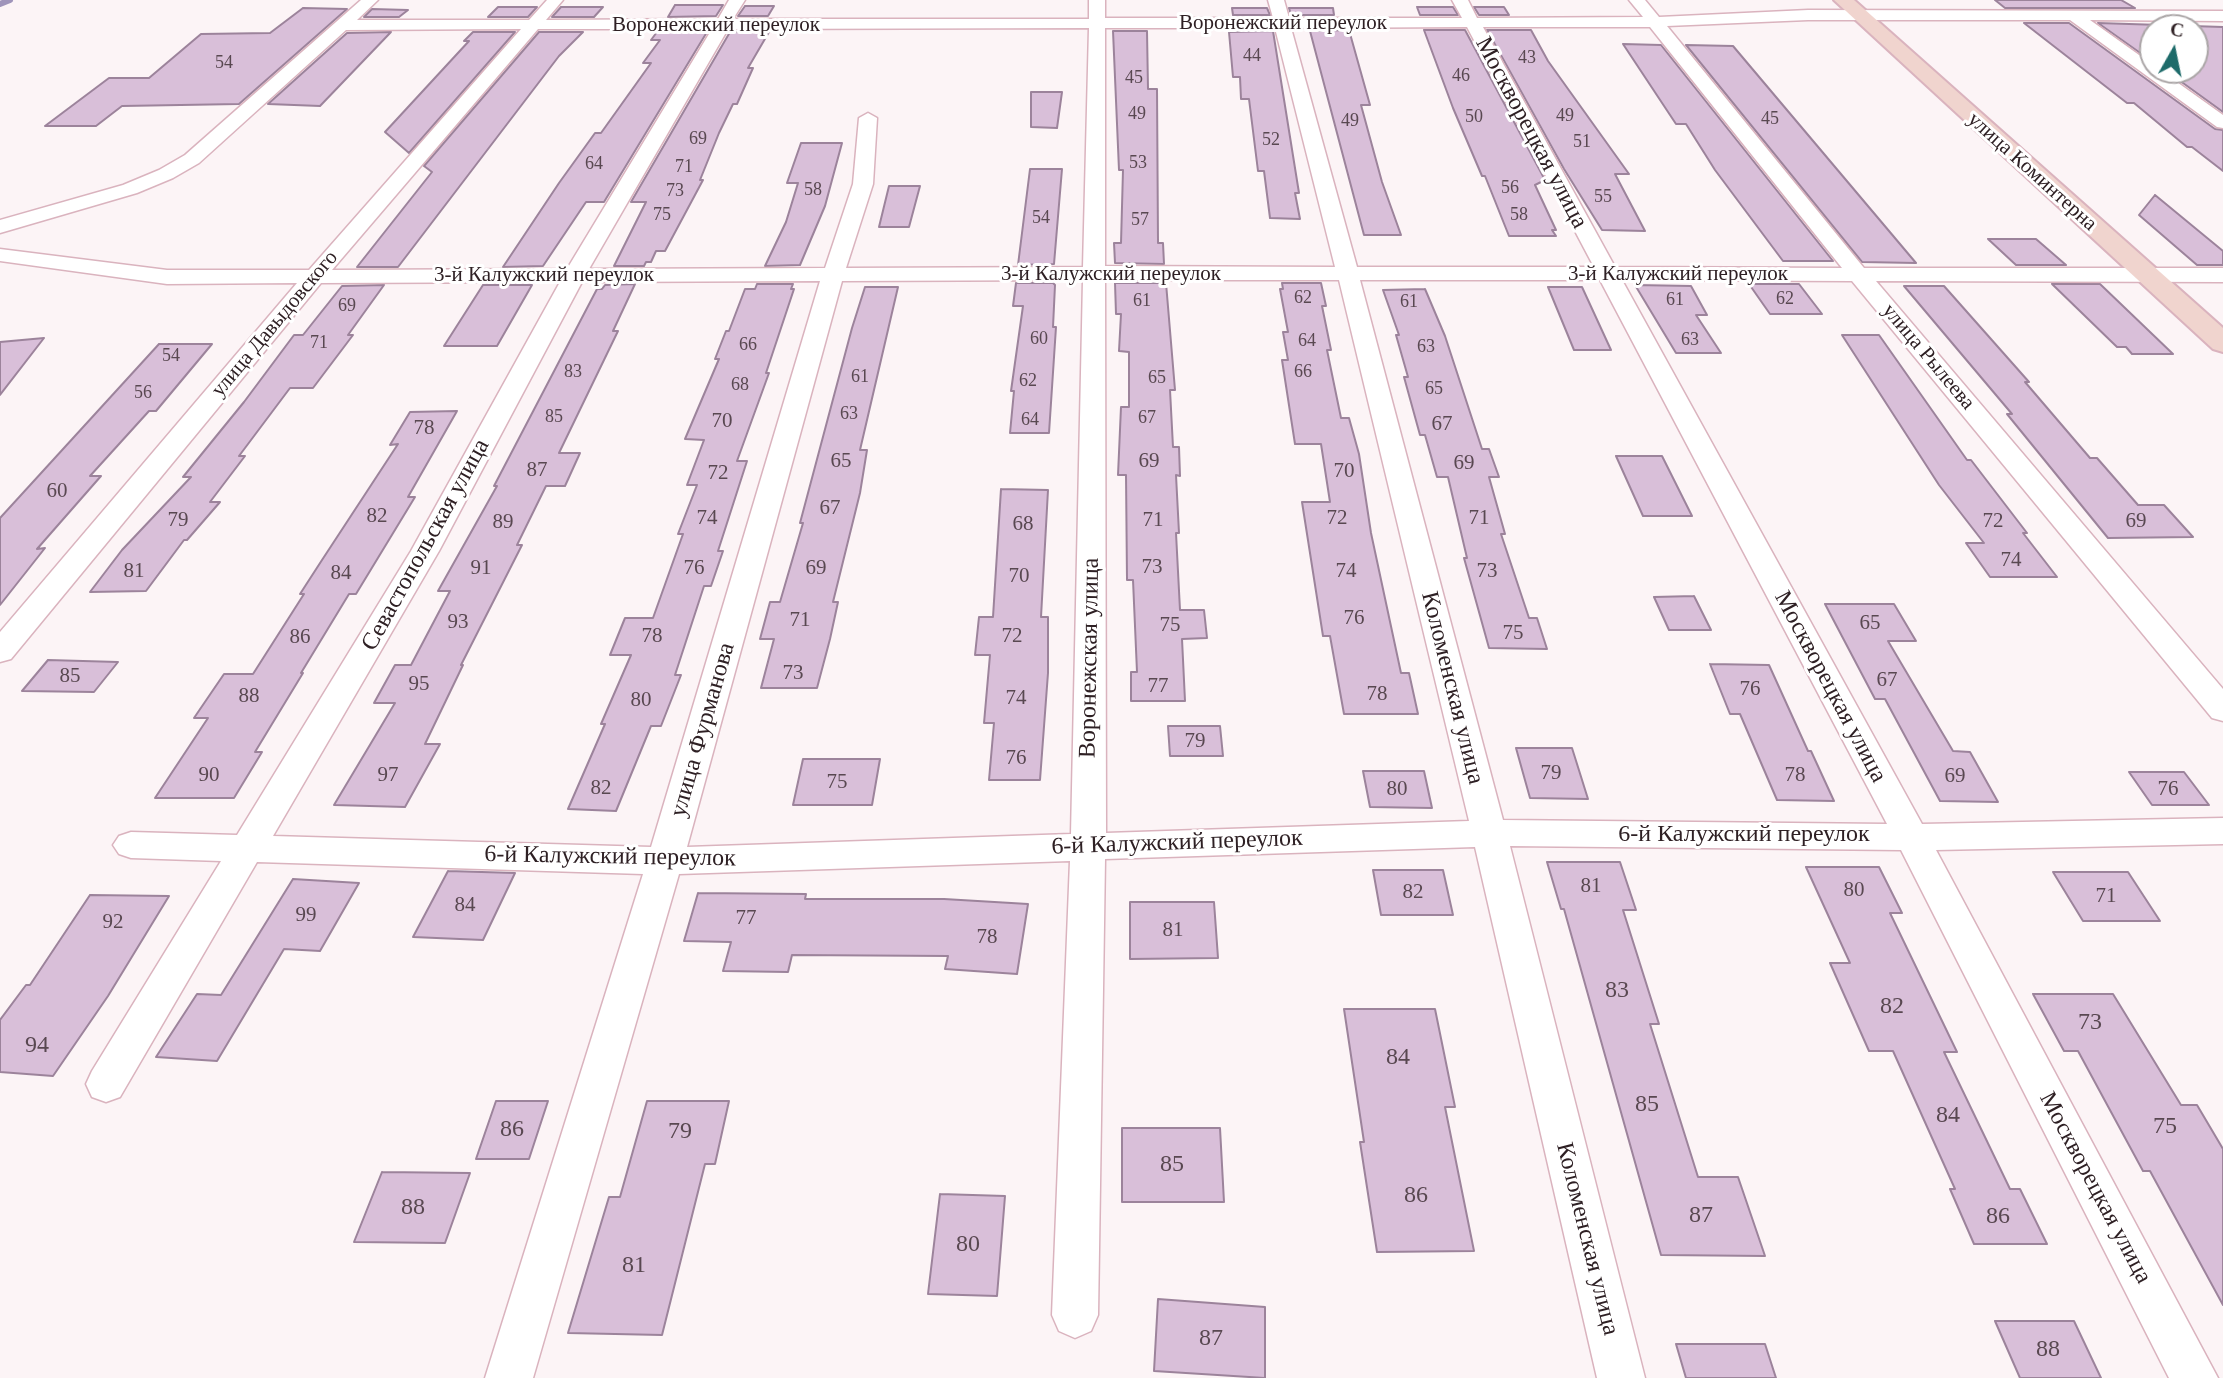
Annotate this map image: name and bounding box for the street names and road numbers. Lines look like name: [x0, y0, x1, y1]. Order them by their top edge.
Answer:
street label: Воронежский переулок: [1179, 10, 1387, 36]
street label: Воронежский переулок: [612, 12, 820, 38]
street label: Москворецкая улица: [1468, 32, 1594, 234]
street label: улица Коминтерна: [1962, 107, 2102, 237]
street label: улица Давыдовского: [206, 246, 344, 402]
street label: 3-й Калужский переулок: [1001, 261, 1221, 287]
street label: 3-й Калужский переулок: [1568, 261, 1788, 287]
street label: 3-й Калужский переулок: [434, 262, 654, 288]
street label: улица Рылеева: [1876, 299, 1980, 415]
street label: Севастопольская улица: [356, 434, 496, 656]
street label: Воронежская улица: [1074, 557, 1106, 759]
street label: Москворецкая улица: [1767, 586, 1893, 788]
street label: Коломенская улица: [1414, 589, 1490, 787]
street label: улица Фурманова: [664, 639, 742, 821]
street label: 6-й Калужский переулок: [1618, 821, 1870, 849]
street label: 6-й Калужский переулок: [1051, 824, 1303, 862]
street label: 6-й Калужский переулок: [484, 840, 736, 874]
street label: Москворецкая улица: [2032, 1087, 2158, 1289]
street label: Коломенская улица: [1549, 1140, 1625, 1338]

